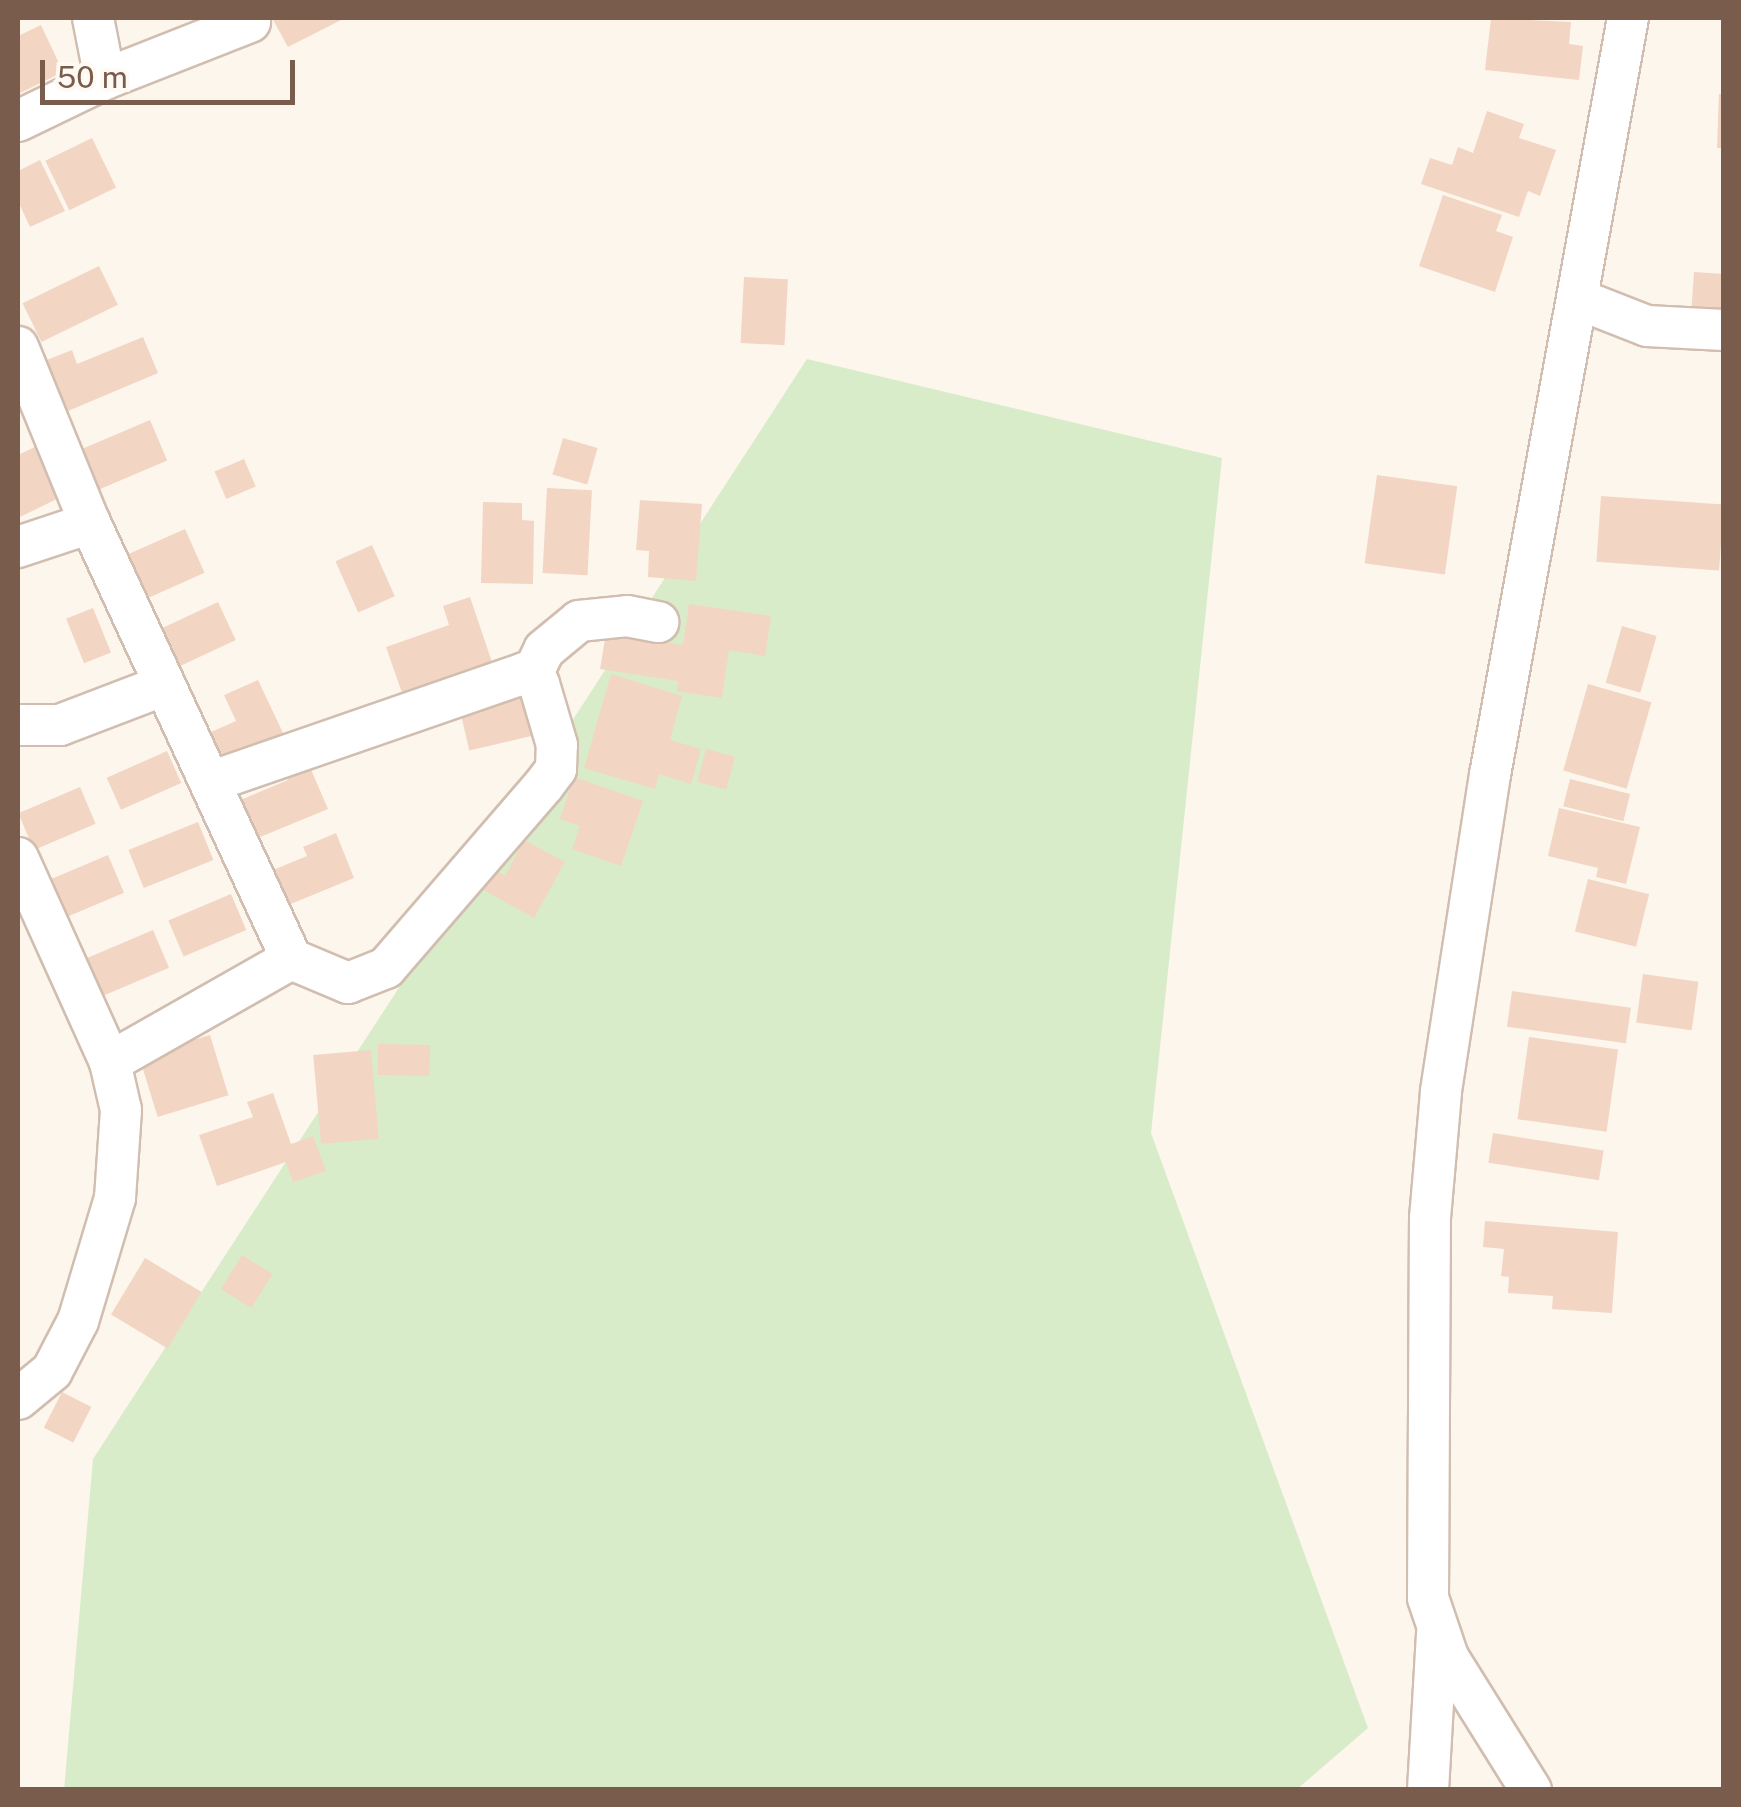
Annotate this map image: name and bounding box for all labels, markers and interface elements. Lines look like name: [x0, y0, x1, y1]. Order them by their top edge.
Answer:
scale bar: [45, 40, 300, 102]
text: 50 m: [57, 59, 128, 95]

